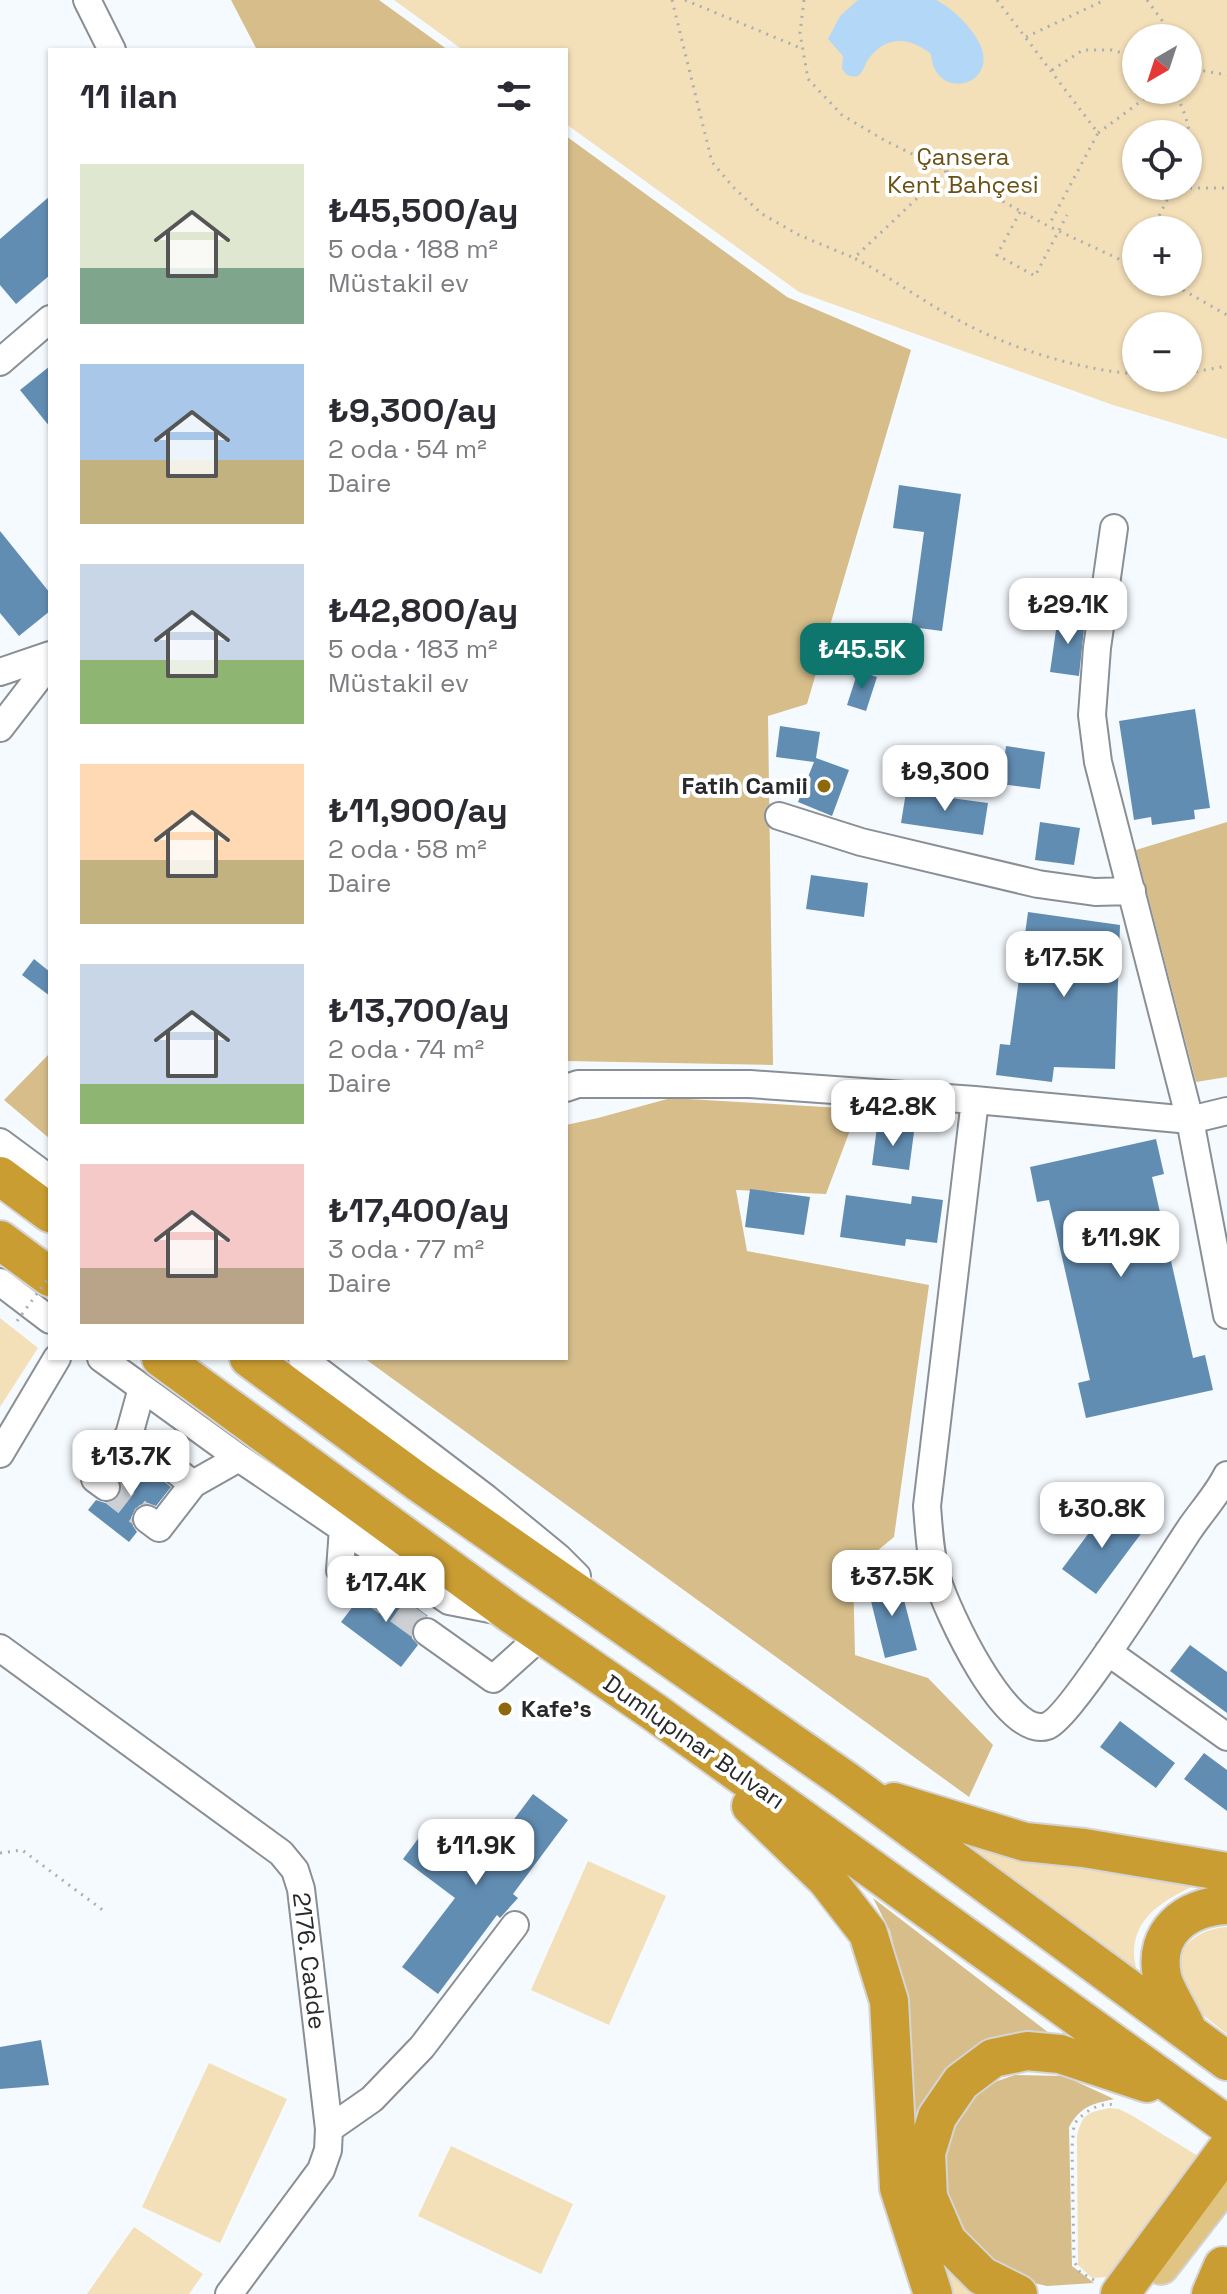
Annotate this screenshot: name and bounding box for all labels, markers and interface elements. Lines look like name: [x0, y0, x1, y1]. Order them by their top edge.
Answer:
north arrow: [1122, 24, 1202, 104]
map controls: [1122, 24, 1202, 392]
icon: filters: [492, 74, 536, 118]
text: 11 ilan: [80, 75, 178, 118]
button: locate: [1122, 120, 1202, 200]
park label: Çansera Kent Bahçesi: [887, 141, 1039, 200]
text: ₺45,500/ay: [328, 189, 518, 232]
icon: home: [144, 196, 240, 292]
button: +: [1122, 216, 1202, 296]
text: 5 oda · 188 m²: [328, 232, 498, 266]
text: Müstakil ev: [328, 266, 469, 300]
button: −: [1122, 312, 1202, 392]
text: ₺9,300/ay: [328, 389, 497, 432]
icon: home: [144, 396, 240, 492]
text: 2 oda · 54 m²: [328, 432, 487, 466]
text: Daire: [328, 466, 391, 500]
pin: ₺29.1K: [1003, 578, 1133, 646]
text: ₺29.1K: [1027, 587, 1109, 621]
text: ₺42,800/ay: [328, 589, 518, 632]
icon: home: [144, 596, 240, 692]
pin: ₺45.5K: [797, 623, 927, 691]
text: 5 oda · 183 m²: [328, 632, 498, 666]
text: ₺45.5K: [818, 632, 906, 666]
text: Müstakil ev: [328, 666, 469, 700]
pin: ₺9,300: [880, 745, 1010, 813]
text: ₺9,300: [900, 754, 990, 788]
place label: Fatih Camii: [682, 770, 808, 801]
marker: Fatih Camii: [815, 777, 833, 795]
text: ₺11,900/ay: [328, 789, 508, 832]
icon: home: [144, 796, 240, 892]
text: 2 oda · 58 m²: [328, 832, 487, 866]
text: Daire: [328, 866, 391, 900]
pin: ₺17.5K: [999, 931, 1129, 999]
text: ₺17.5K: [1024, 940, 1104, 974]
text: ₺13,700/ay: [328, 989, 510, 1032]
icon: home: [144, 996, 240, 1092]
text: 2 oda · 74 m²: [328, 1032, 484, 1066]
text: Daire: [328, 1066, 391, 1100]
pin: ₺42.8K: [828, 1080, 958, 1148]
text: ₺42.8K: [849, 1089, 937, 1123]
text: ₺17,400/ay: [328, 1189, 509, 1232]
icon: home: [144, 1196, 240, 1292]
pin: ₺11.9K: [1056, 1211, 1186, 1279]
text: ₺11.9K: [1081, 1220, 1161, 1254]
text: 3 oda · 77 m²: [328, 1232, 484, 1266]
text: Daire: [328, 1266, 391, 1300]
pin: ₺13.7K: [66, 1430, 196, 1498]
text: ₺13.7K: [90, 1439, 172, 1473]
pin: ₺30.8K: [1037, 1482, 1167, 1550]
text: ₺30.8K: [1058, 1491, 1146, 1525]
pin: ₺37.5K: [827, 1550, 957, 1618]
pin: ₺17.4K: [321, 1556, 451, 1624]
text: ₺37.5K: [850, 1559, 934, 1593]
text: ₺17.4K: [345, 1565, 427, 1599]
street label: Dumlupınar Bulvarı: [597, 1667, 791, 1816]
place label: Kafe's: [521, 1693, 592, 1724]
marker: Kafe's: [496, 1700, 514, 1718]
pin: ₺11.9K: [411, 1819, 541, 1887]
text: ₺11.9K: [436, 1828, 516, 1862]
street label: 2176. Cadde: [286, 1891, 333, 2031]

